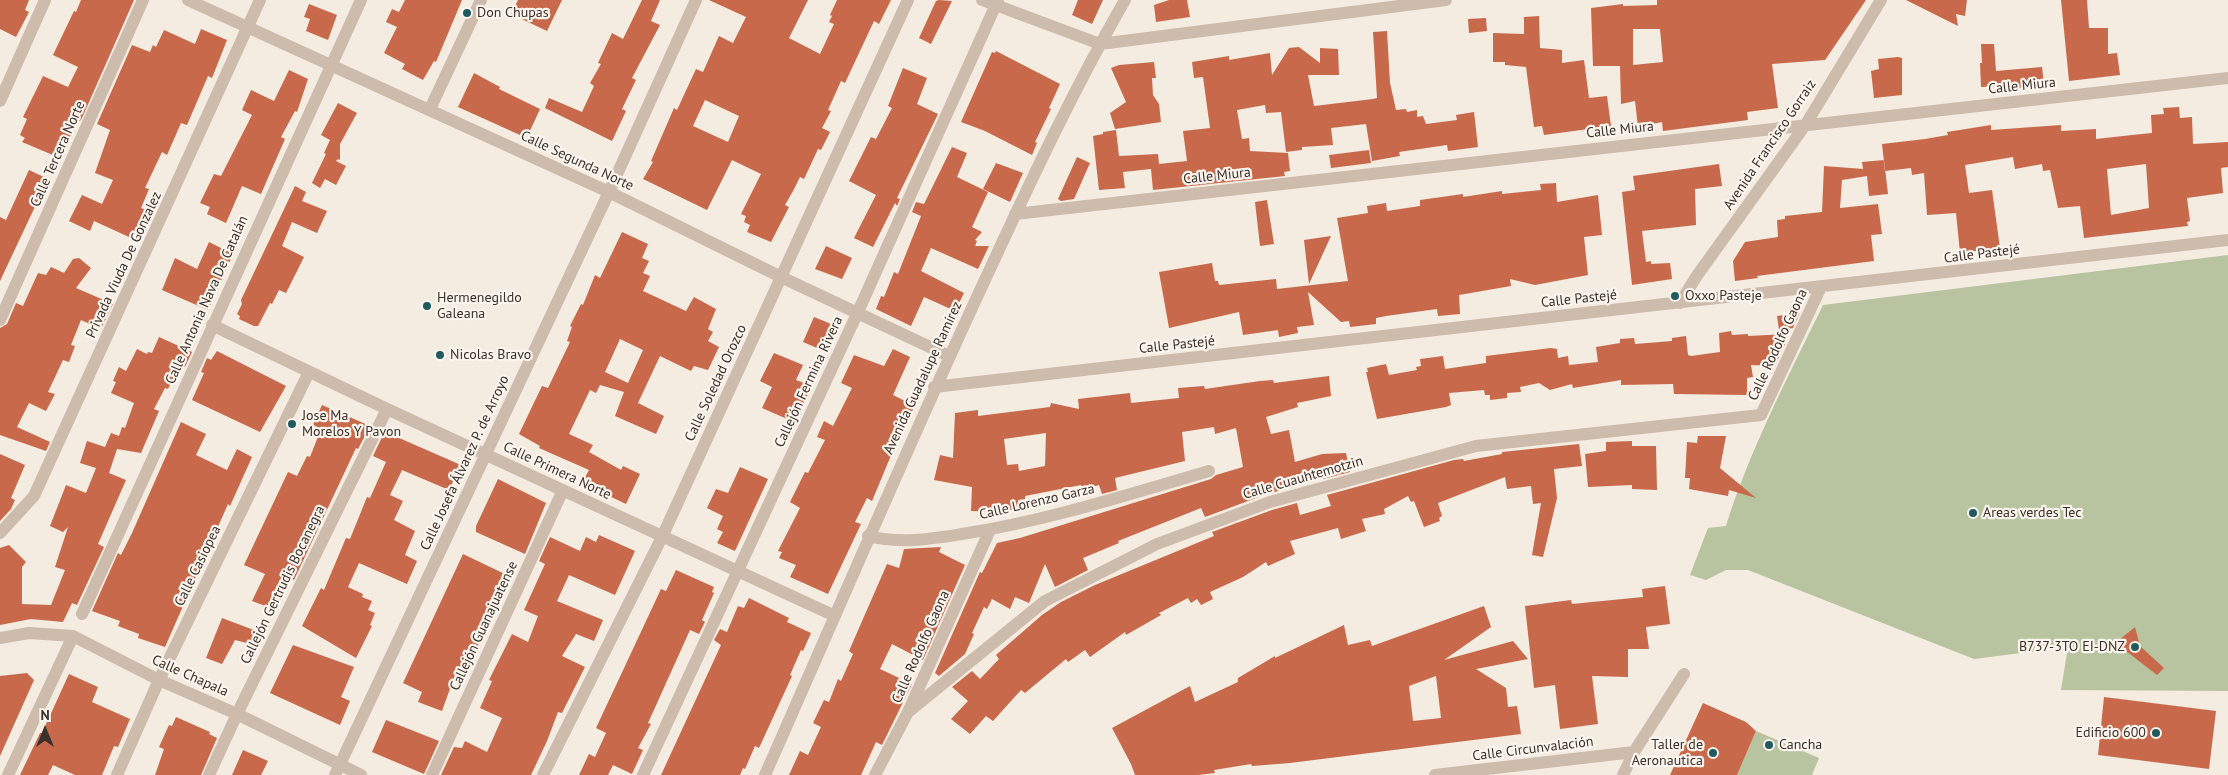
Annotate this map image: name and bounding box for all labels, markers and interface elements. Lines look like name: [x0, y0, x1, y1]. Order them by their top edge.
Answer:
place label: Don Chupas: [477, 5, 549, 21]
marker: Don Chupas: [461, 7, 473, 19]
street label: Calle Miura: [1987, 74, 2057, 98]
street label: Avenida Francisco Gorraiz: [1720, 77, 1820, 213]
street label: Calle Tercera Norte: [27, 99, 89, 209]
street label: Calle Miura: [1585, 118, 1655, 142]
street label: Calle Segunda Norte: [518, 127, 636, 195]
street label: Calle Miura: [1182, 164, 1252, 188]
street label: Privada Viuda De Gonzalez: [83, 189, 165, 341]
street label: Calle Antonia Nava De Catalán: [162, 213, 252, 387]
street label: Calle Pastejé: [1943, 241, 2021, 267]
street label: Calle Pastejé: [1540, 287, 1618, 311]
street label: Calle Rodolfo Gaona: [1745, 287, 1811, 403]
place label: Oxxo Pasteje: [1685, 288, 1762, 304]
place label: Hermenegildo Galeana: [437, 290, 522, 322]
marker: Oxxo Pasteje: [1669, 290, 1681, 302]
street label: Avenida Guadalupe Ramírez: [880, 299, 966, 457]
marker: Hermenegildo Galeana: [421, 300, 433, 312]
street label: Callejón Fermina Rivera: [771, 314, 847, 450]
street label: Calle Soledad Orozco: [682, 322, 750, 444]
street label: Calle Pastejé: [1138, 333, 1216, 357]
place label: Nicolas Bravo: [450, 347, 531, 363]
marker: Nicolas Bravo: [434, 349, 446, 361]
street label: Calle Josefa Álvarez P. de Arroyo: [417, 373, 513, 553]
place label: Jose Ma Morelos Y Pavon: [302, 408, 401, 441]
marker: Jose Ma Morelos Y Pavon: [286, 418, 298, 430]
street label: Calle Primera Norte: [500, 439, 614, 503]
street label: Calle Cuauhtemotzin: [1241, 453, 1365, 503]
street label: Calle Lorenzo Garza: [978, 481, 1096, 523]
street label: Callejón Gertrudis Bocanegra: [237, 503, 329, 667]
place label: Areas verdes Tec: [1983, 505, 2082, 521]
marker: Areas verdes Tec: [1967, 507, 1979, 519]
street label: Calle Casiopea: [171, 523, 225, 609]
street label: Callejón Guanajuatense: [447, 559, 521, 693]
street label: Calle Rodolfo Gaona: [889, 588, 953, 706]
place label: B737-3TO EI-DNZ: [2019, 639, 2125, 655]
marker: B737-3TO EI-DNZ: [2129, 641, 2141, 653]
street label: Calle Chapala: [149, 652, 231, 700]
north arrow: [20, 705, 70, 755]
text: N: [40, 706, 50, 724]
place label: Edificio 600: [2075, 725, 2146, 741]
marker: Edificio 600: [2150, 727, 2162, 739]
street label: Calle Circunvalación: [1472, 733, 1594, 765]
place label: Taller de Aeronautica: [1632, 737, 1703, 770]
place label: Cancha: [1779, 737, 1822, 753]
marker: Cancha: [1763, 739, 1775, 751]
marker: Taller de Aeronautica: [1707, 747, 1719, 759]

